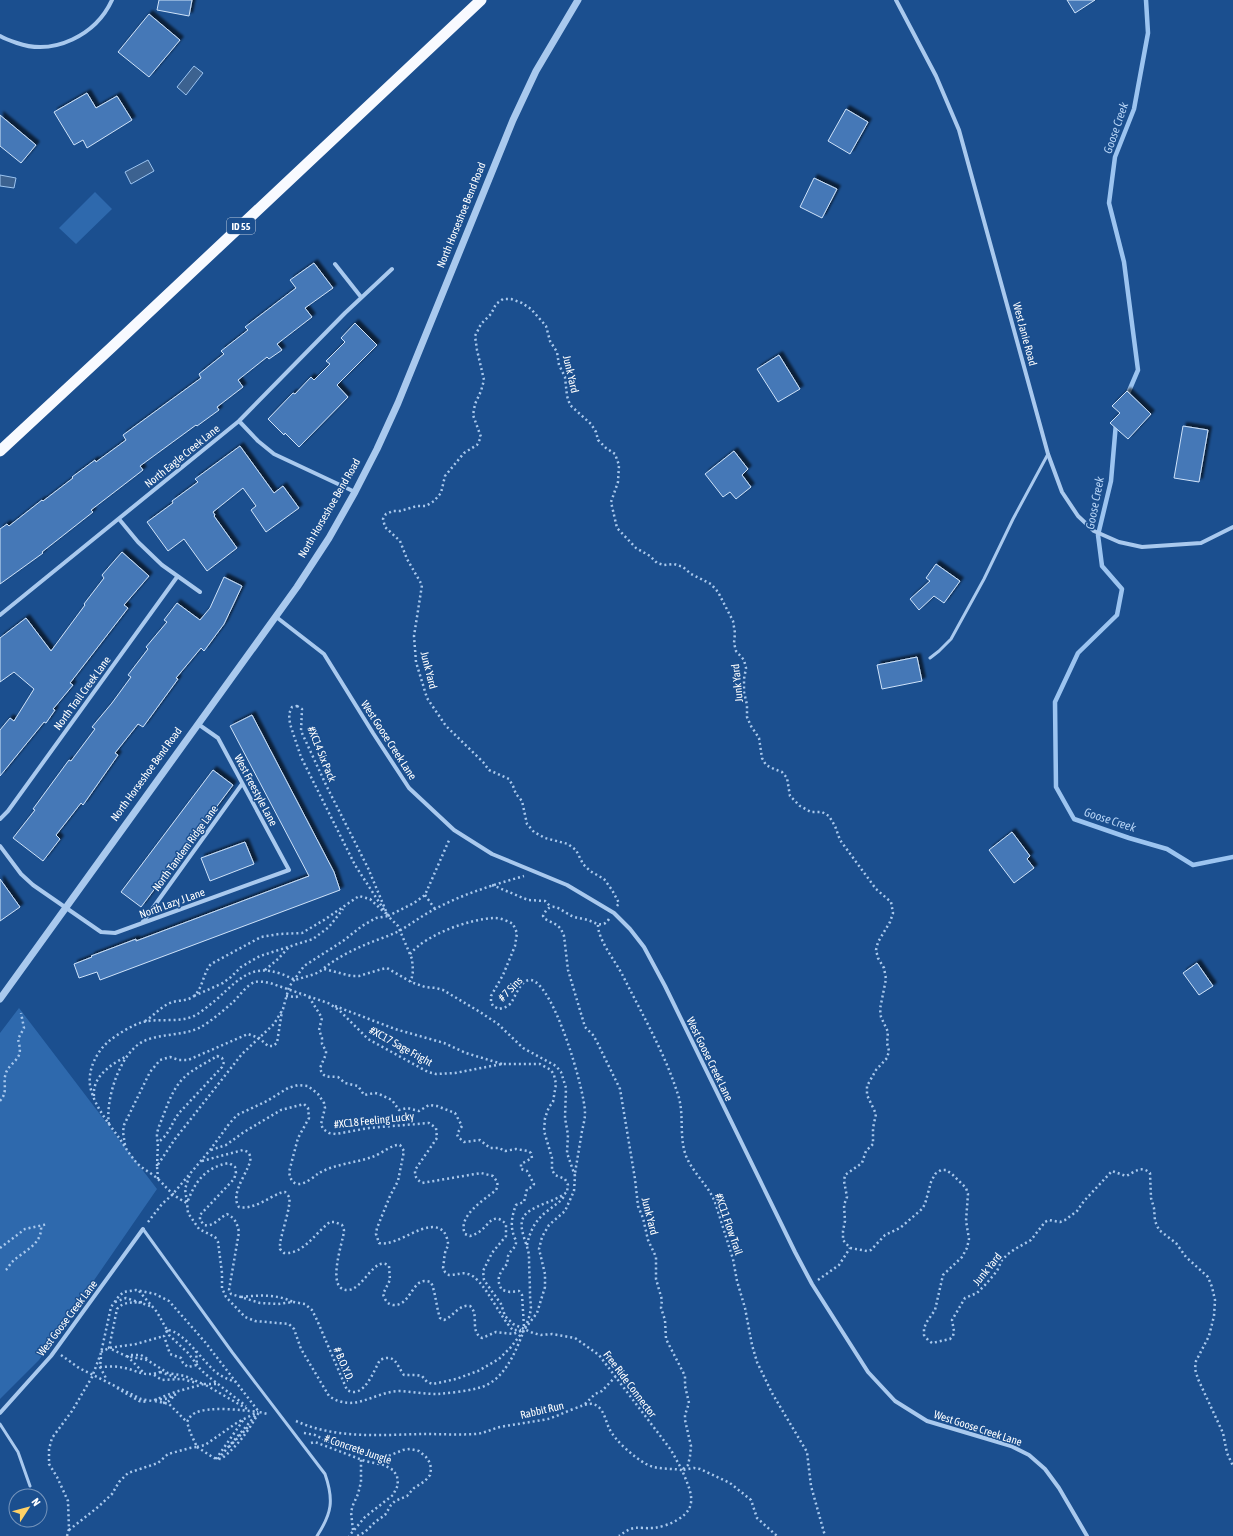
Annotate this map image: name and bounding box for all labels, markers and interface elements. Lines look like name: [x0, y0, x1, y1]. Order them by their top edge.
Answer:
water label: Goose Creek: [1101, 100, 1132, 156]
street label: North Horseshoe Bend Road: [434, 161, 488, 269]
road number: ID 55: [227, 218, 255, 234]
street label: West Janie Road: [1011, 301, 1039, 367]
street label: Junk Yard: [561, 354, 581, 394]
street label: North Eagle Creek Lane: [142, 422, 222, 490]
street label: North Horseshoe Bend Road: [296, 456, 362, 560]
water label: Goose Creek: [1083, 475, 1107, 531]
street label: Junk Yard: [419, 650, 439, 690]
street label: North Trail Creek Lane: [51, 654, 113, 732]
street label: Junk Yard: [729, 663, 745, 703]
street label: West Goose Creek Lane: [359, 698, 419, 782]
street label: North Horseshoe Bend Road: [108, 725, 184, 823]
street label: #XC14 Six Pack: [305, 725, 339, 784]
street label: West Freestyle Lane: [232, 752, 280, 828]
street label: North Tandem Ridge Lane: [150, 803, 220, 893]
water label: Goose Creek: [1082, 805, 1138, 835]
street label: North Lazy J Lane: [138, 886, 206, 920]
street label: # 7 Sins: [495, 974, 525, 1004]
street label: West Goose Creek Lane: [684, 1015, 736, 1103]
street label: #XC17 Sage Fright: [367, 1024, 435, 1068]
street label: #XC18 Feeling Lucky: [333, 1110, 415, 1130]
street label: #XC11 Flow Trail: [713, 1192, 745, 1257]
street label: Junk Yard: [640, 1196, 660, 1236]
street label: Junk Yard: [970, 1250, 1004, 1288]
street label: West Goose Creek Lane: [35, 1278, 99, 1358]
street label: # B.O.Y.D.: [331, 1345, 357, 1383]
street label: Free Ride Connector: [601, 1348, 659, 1420]
street label: Rabbit Run: [519, 1399, 565, 1421]
street label: West Goose Creek Lane: [932, 1408, 1024, 1448]
street label: # Concrete Jungle: [323, 1432, 393, 1466]
north arrow: [8, 1488, 48, 1528]
text: N: [29, 1496, 43, 1508]

